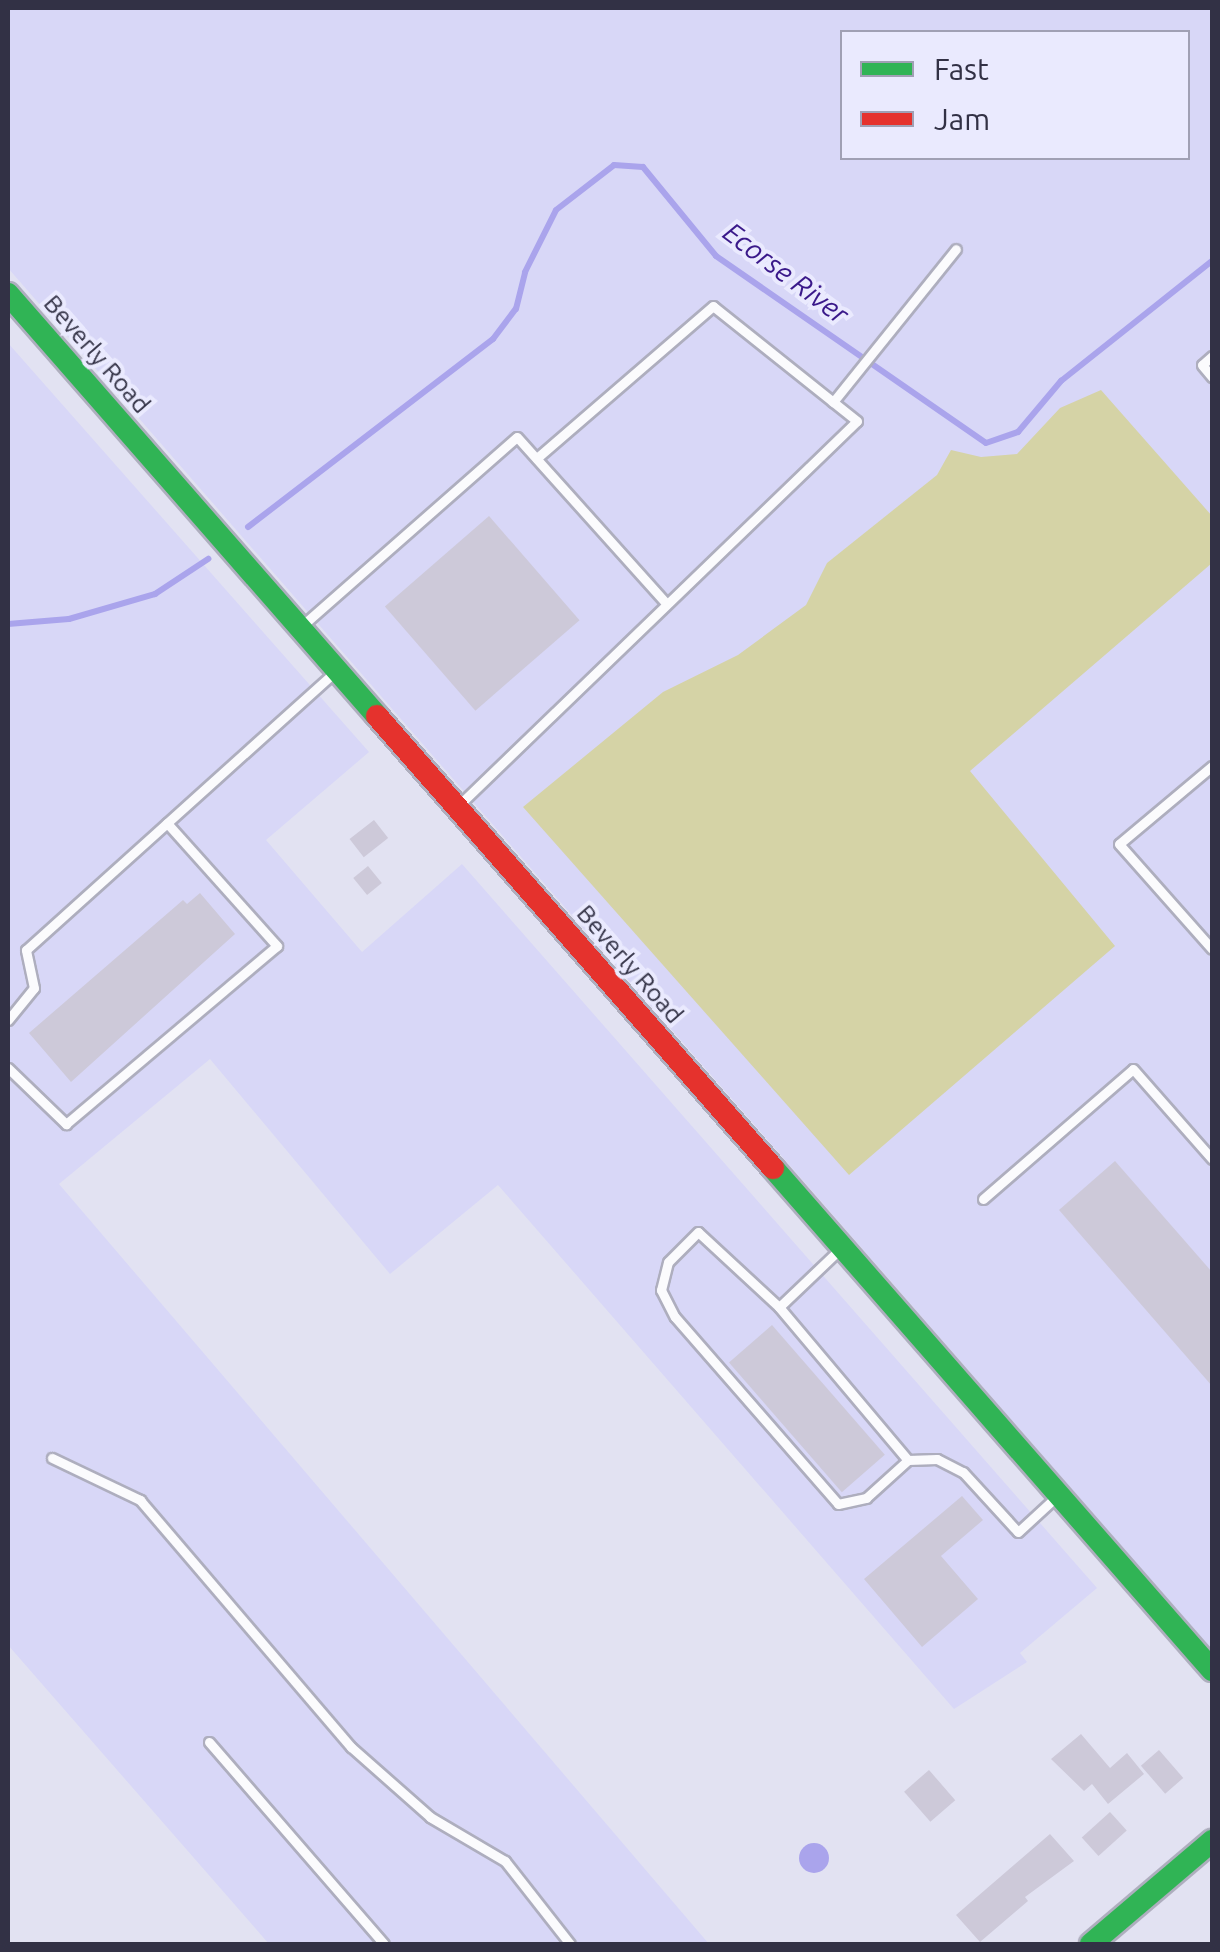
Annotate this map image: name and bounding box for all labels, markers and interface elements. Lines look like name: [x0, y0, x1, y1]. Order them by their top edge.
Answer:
legend: [840, 30, 1190, 160]
text: Fast: [934, 52, 989, 86]
text: Jam: [934, 102, 990, 136]
water label: Ecorse River: [717, 215, 855, 331]
street label: Beverly Road: [37, 289, 157, 419]
street label: Beverly Road: [570, 899, 690, 1029]

